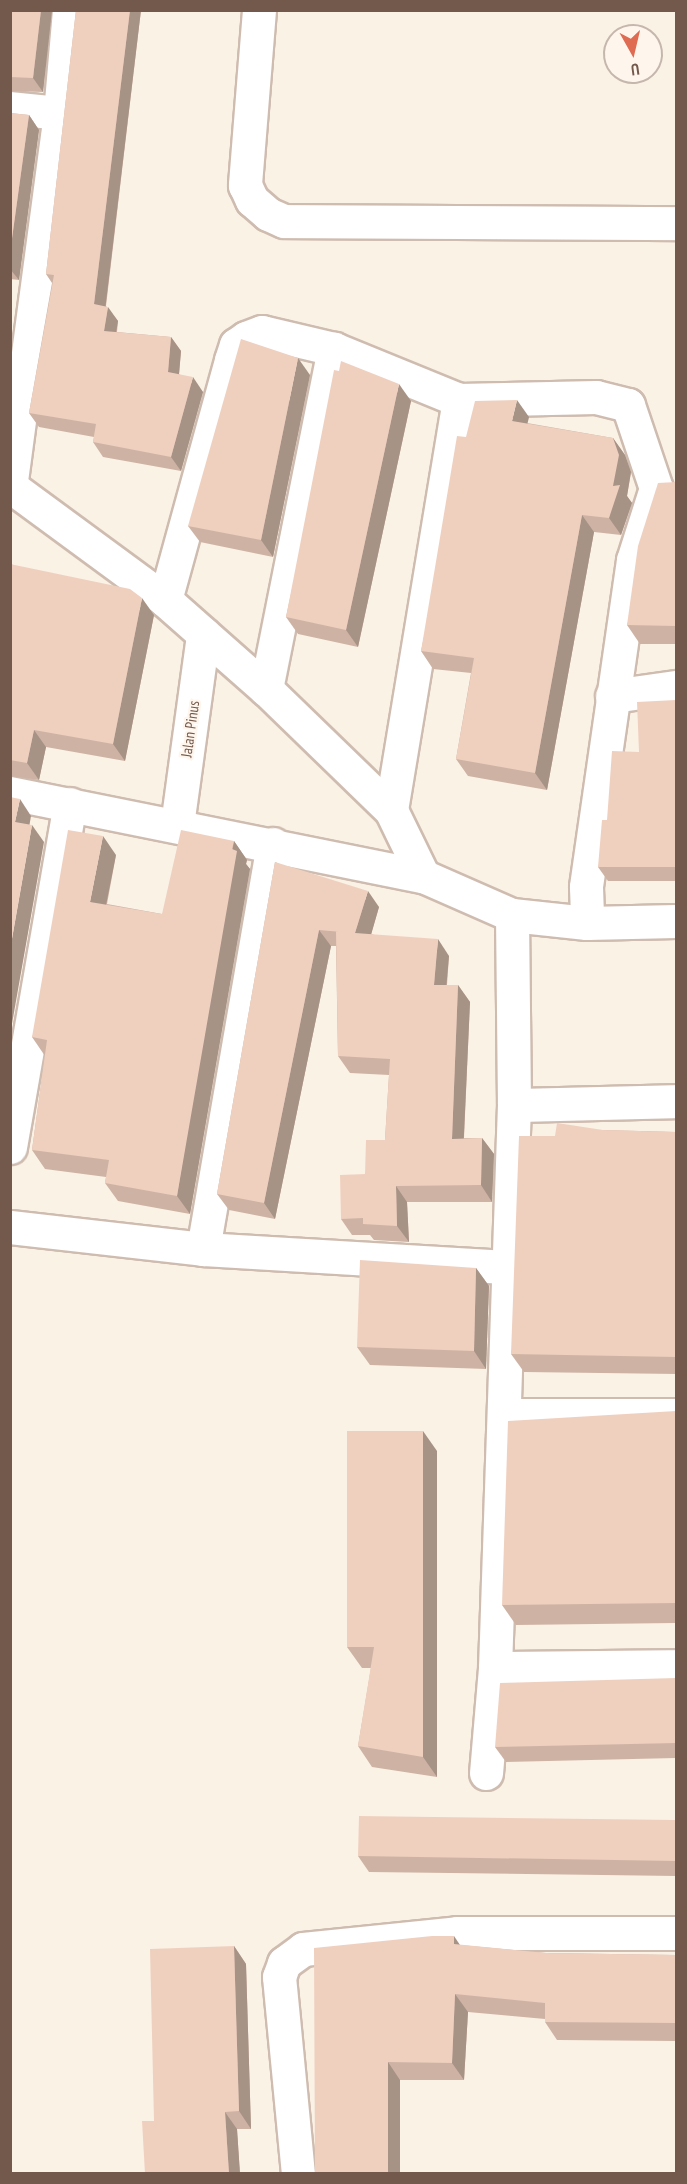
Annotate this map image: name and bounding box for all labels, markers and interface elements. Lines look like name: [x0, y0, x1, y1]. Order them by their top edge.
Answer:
north arrow: [603, 24, 663, 84]
text: U: [630, 59, 641, 80]
street label: Jalan Pinus: [177, 699, 203, 759]

